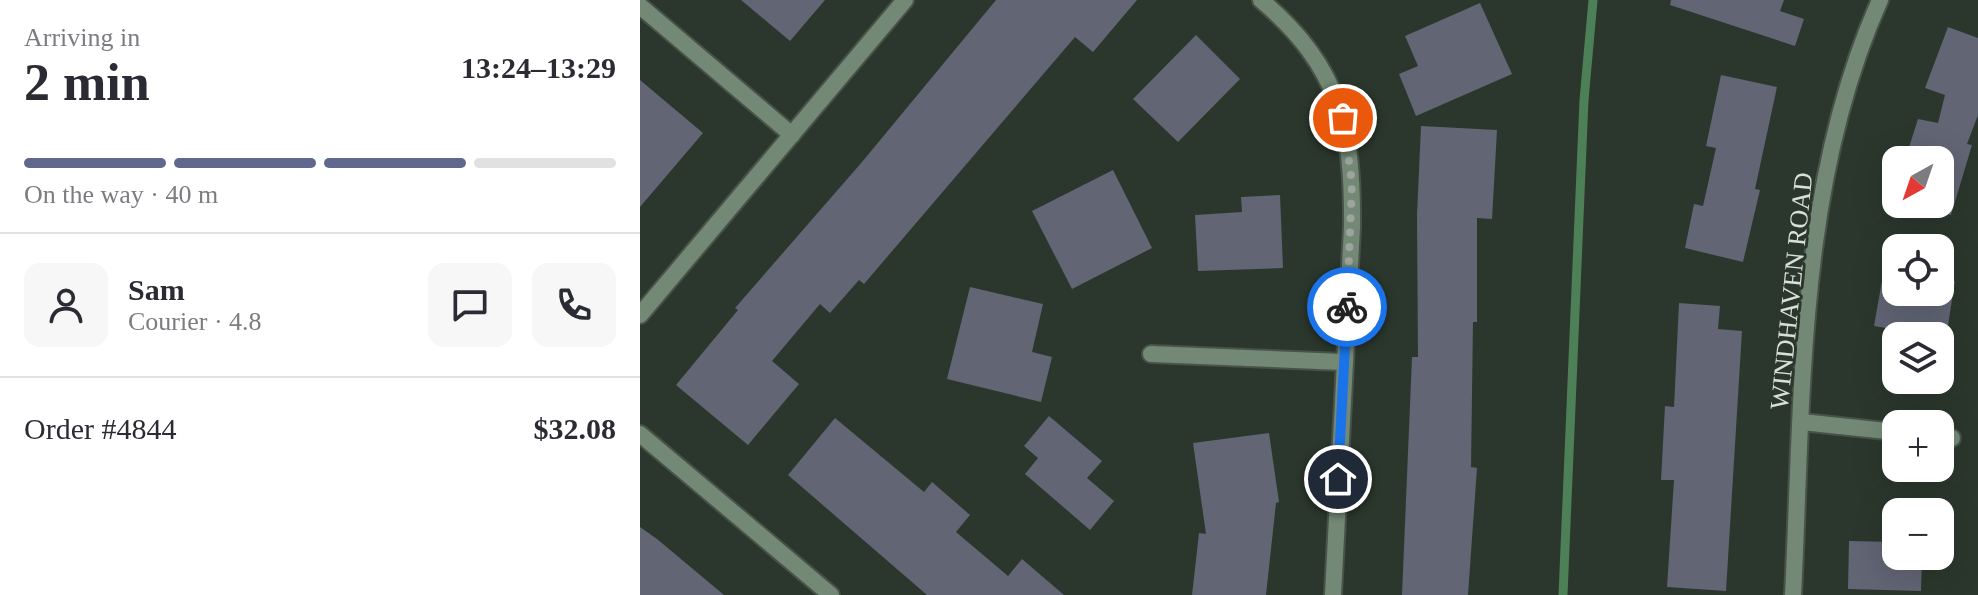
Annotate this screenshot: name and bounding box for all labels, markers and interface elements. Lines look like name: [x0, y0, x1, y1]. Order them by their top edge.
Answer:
text: Arriving in: [24, 23, 140, 52]
text: 13:24–13:29: [461, 51, 616, 84]
text: 2 min: [24, 54, 150, 111]
pin: [1309, 84, 1377, 152]
icon: bag: [1321, 96, 1365, 140]
north arrow: [1882, 146, 1954, 218]
map controls: [1882, 146, 1954, 570]
street label: WINDHAVEN ROAD: [1765, 171, 1818, 411]
text: On the way · 40 m: [24, 180, 218, 209]
button: locate: [1882, 234, 1954, 306]
button: person: [24, 263, 108, 347]
button: chat: [428, 263, 512, 347]
button: phone: [532, 263, 616, 347]
courier: [1307, 267, 1387, 347]
text: Sam: [128, 273, 185, 306]
icon: bike: [1325, 285, 1369, 329]
text: Courier · 4.8: [128, 307, 262, 336]
button: layers: [1882, 322, 1954, 394]
button: +: [1882, 410, 1954, 482]
text: Order #4844: [24, 412, 176, 445]
text: $32.08: [534, 412, 616, 445]
pin: [1304, 445, 1372, 513]
icon: home: [1316, 457, 1360, 501]
button: −: [1882, 498, 1954, 570]

